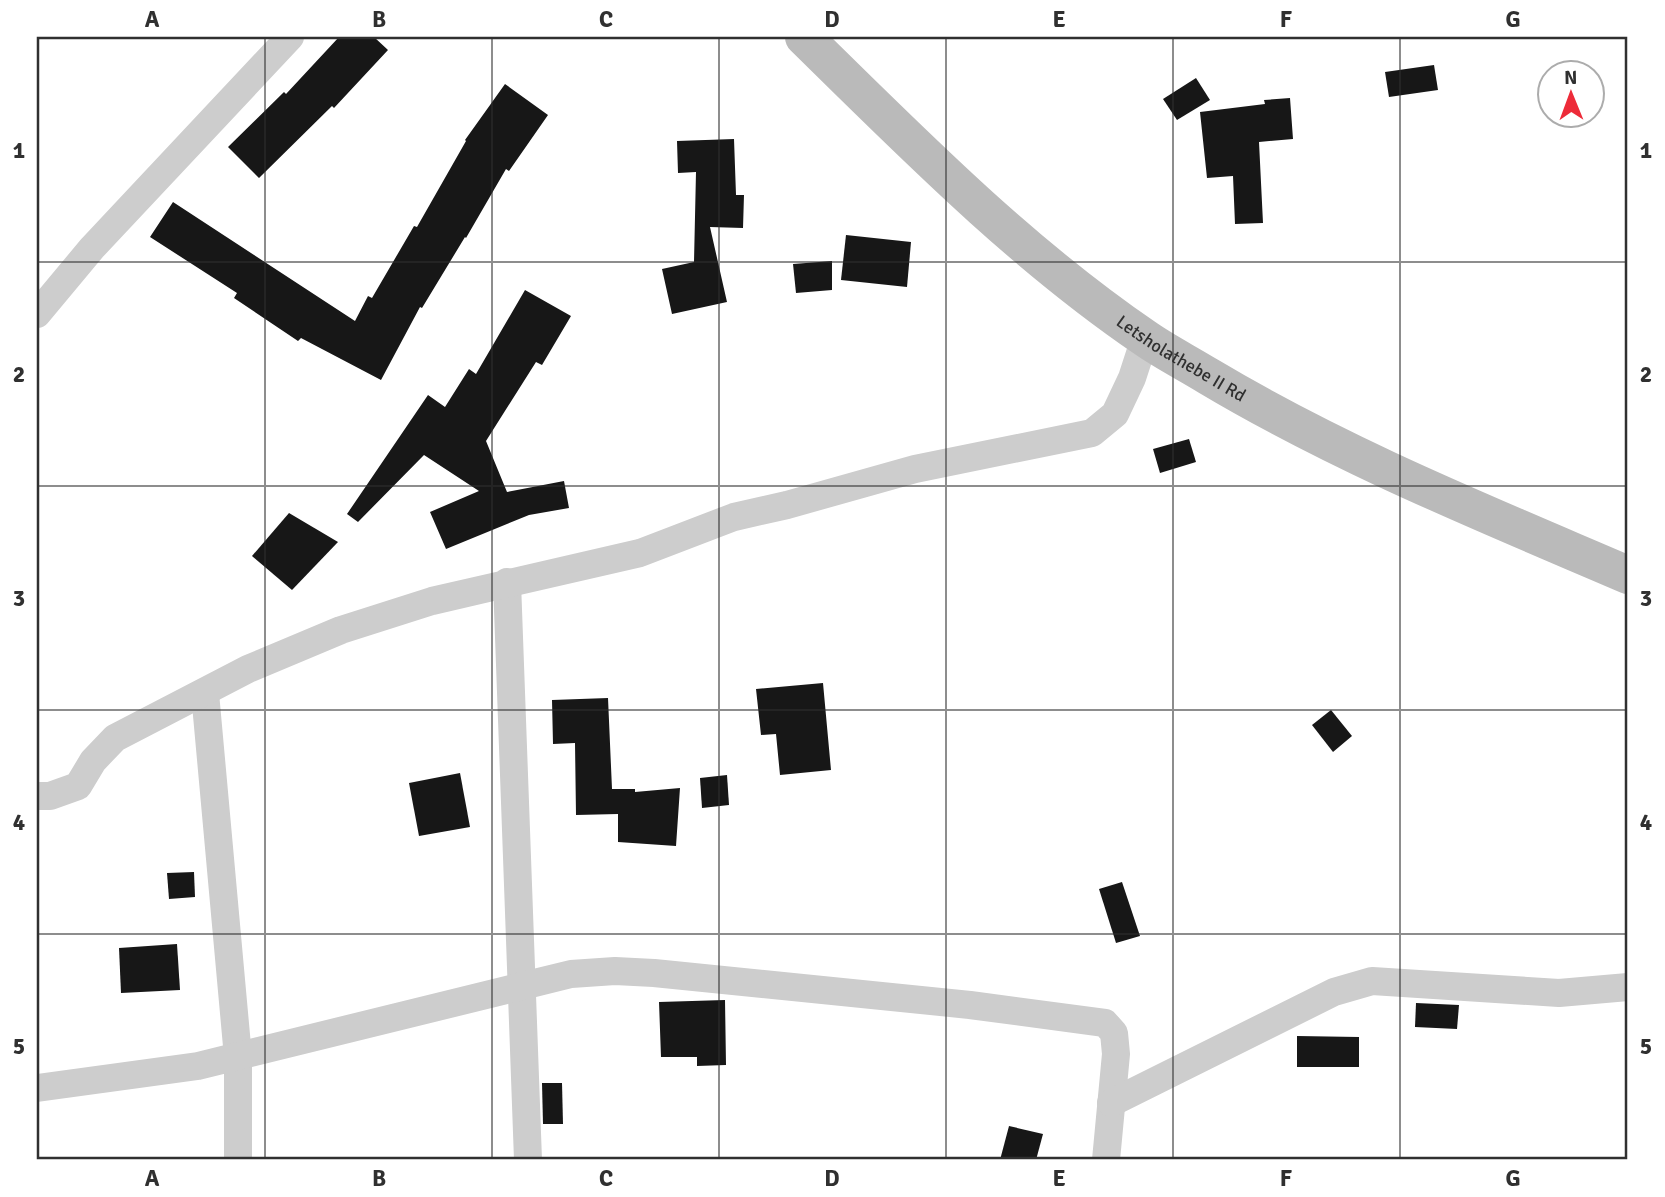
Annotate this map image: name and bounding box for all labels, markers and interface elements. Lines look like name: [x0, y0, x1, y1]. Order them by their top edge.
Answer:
text: A: [145, 5, 160, 34]
text: B: [372, 5, 386, 34]
text: C: [599, 5, 613, 34]
text: D: [824, 5, 840, 34]
text: E: [1052, 5, 1066, 34]
text: F: [1280, 5, 1292, 34]
text: G: [1505, 5, 1521, 34]
north arrow: [1536, 60, 1606, 130]
text: N: [1564, 66, 1578, 90]
text: 1: [13, 136, 25, 165]
text: 1: [1640, 136, 1652, 165]
street label: Letsholathebe II Rd: [1112, 310, 1250, 407]
text: 2: [13, 360, 25, 389]
text: 2: [1640, 360, 1652, 389]
text: 3: [13, 584, 25, 613]
text: 3: [1640, 584, 1652, 613]
text: 4: [13, 808, 25, 837]
text: 4: [1640, 808, 1652, 837]
text: 5: [13, 1032, 25, 1061]
text: 5: [1640, 1032, 1652, 1061]
text: A: [145, 1164, 160, 1193]
text: B: [372, 1164, 386, 1193]
text: C: [599, 1164, 613, 1193]
text: D: [824, 1164, 840, 1193]
text: E: [1052, 1164, 1066, 1193]
text: F: [1280, 1164, 1292, 1193]
text: G: [1505, 1164, 1521, 1193]

